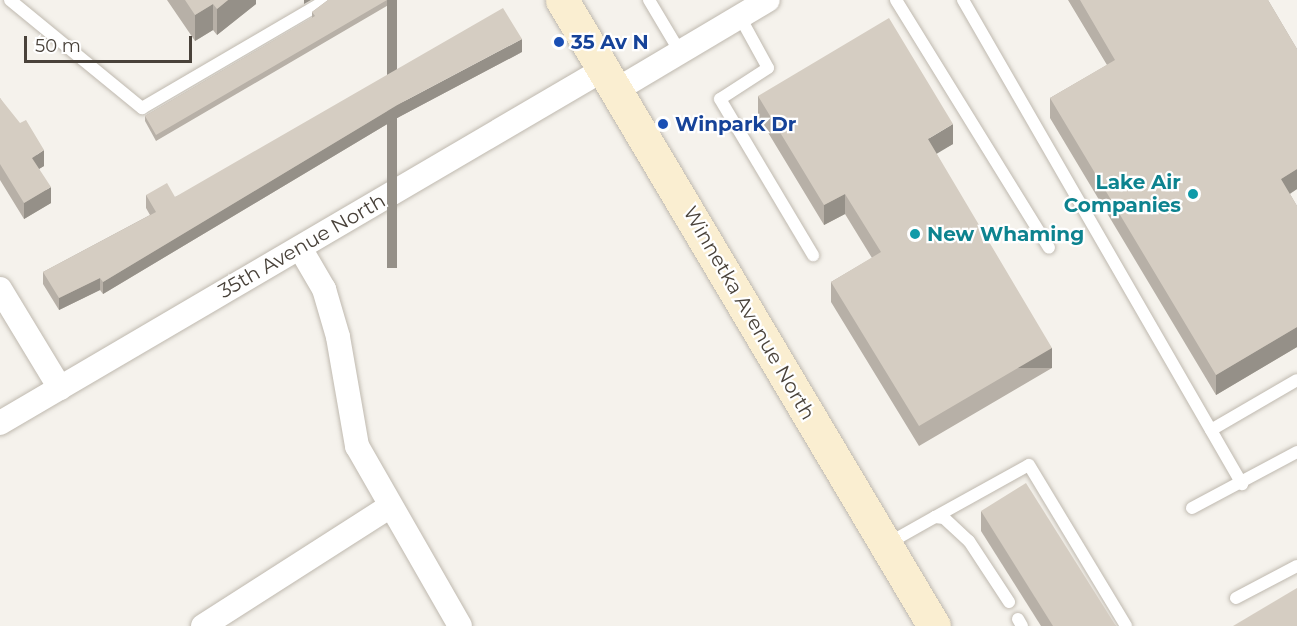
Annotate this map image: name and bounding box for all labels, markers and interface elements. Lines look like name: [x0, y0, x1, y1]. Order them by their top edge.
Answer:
scale bar: [27, 24, 195, 62]
place label: 35 Av N: [571, 30, 649, 54]
text: 50 m: [35, 35, 81, 57]
marker: 35 Av N: [552, 35, 566, 49]
place label: Winpark Dr: [675, 112, 796, 136]
marker: Winpark Dr: [656, 117, 670, 131]
place label: Lake Air Companies: [1064, 170, 1181, 217]
marker: Lake Air Companies: [1186, 187, 1200, 201]
street label: 35th Avenue North: [214, 188, 390, 304]
street label: Winnetka Avenue North: [678, 202, 820, 424]
place label: New Whaming: [927, 222, 1084, 246]
marker: New Whaming: [908, 227, 922, 241]

